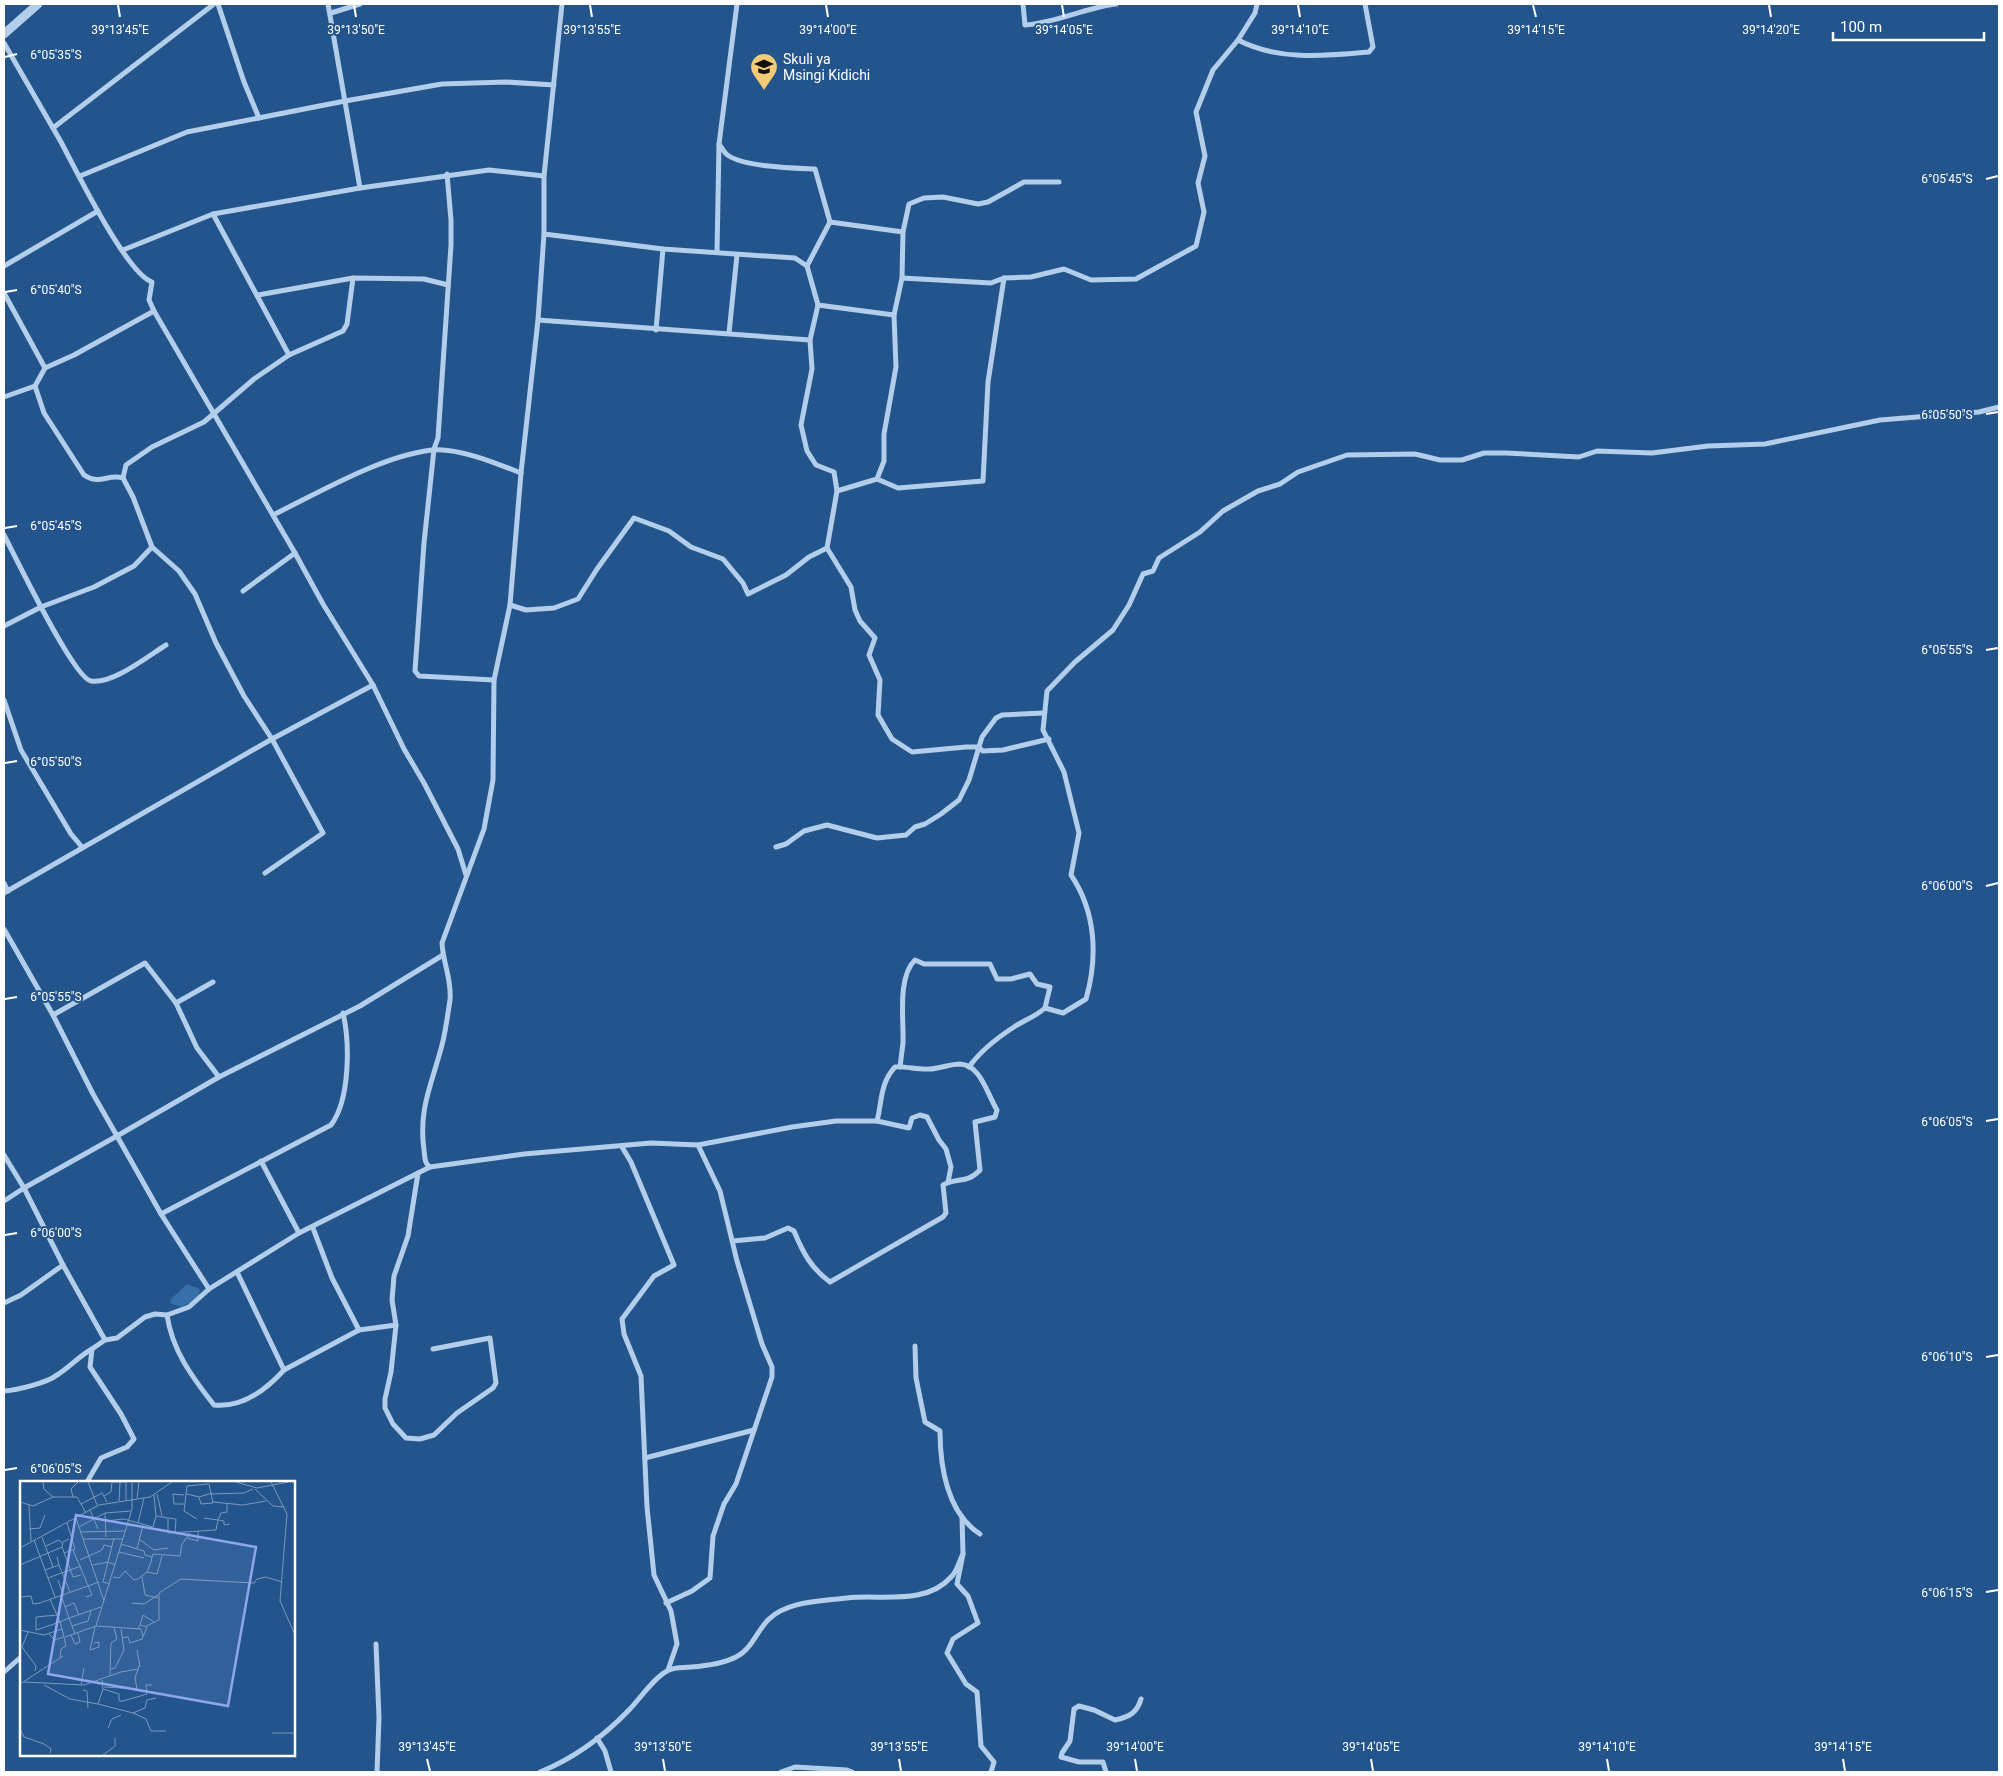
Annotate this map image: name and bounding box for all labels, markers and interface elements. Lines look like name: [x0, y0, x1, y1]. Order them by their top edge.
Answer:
scale bar: [1833, 10, 1984, 42]
text: 100 m: [1840, 18, 1882, 36]
text: 39°13'45"E: [91, 23, 149, 37]
text: 39°13'50"E: [327, 23, 385, 37]
text: 39°13'55"E: [563, 23, 621, 37]
text: 39°14'00"E: [799, 23, 857, 37]
text: 39°14'05"E: [1035, 23, 1093, 37]
text: 39°14'10"E: [1271, 23, 1329, 37]
text: 39°14'15"E: [1507, 23, 1565, 37]
text: 39°14'20"E: [1742, 23, 1800, 37]
text: 6°05'35"S: [30, 48, 82, 62]
place label: Skuli ya Msingi Kidichi: [783, 51, 870, 83]
school or university icon: Skuli ya Msingi Kidichi: [749, 52, 779, 91]
text: 6°05'45"S: [1921, 172, 1973, 186]
text: 6°05'40"S: [30, 283, 82, 297]
text: 6°05'50"S: [1921, 408, 1973, 422]
text: 6°05'45"S: [30, 519, 82, 533]
text: 6°05'55"S: [1921, 643, 1973, 657]
text: 6°05'50"S: [30, 755, 82, 769]
text: 6°06'00"S: [1921, 879, 1973, 893]
text: 6°05'55"S: [30, 990, 82, 1004]
text: 6°06'05"S: [1921, 1115, 1973, 1129]
text: 6°06'00"S: [30, 1226, 82, 1240]
text: 6°06'10"S: [1921, 1350, 1973, 1364]
text: 6°06'05"S: [30, 1462, 82, 1476]
inset map: [20, 1481, 295, 1756]
text: 6°06'15"S: [1921, 1586, 1973, 1600]
text: 39°13'45"E: [398, 1740, 456, 1754]
text: 39°13'50"E: [634, 1740, 692, 1754]
text: 39°13'55"E: [870, 1740, 928, 1754]
text: 39°14'00"E: [1106, 1740, 1164, 1754]
text: 39°14'05"E: [1342, 1740, 1400, 1754]
text: 39°14'10"E: [1578, 1740, 1636, 1754]
text: 39°14'15"E: [1814, 1740, 1872, 1754]

